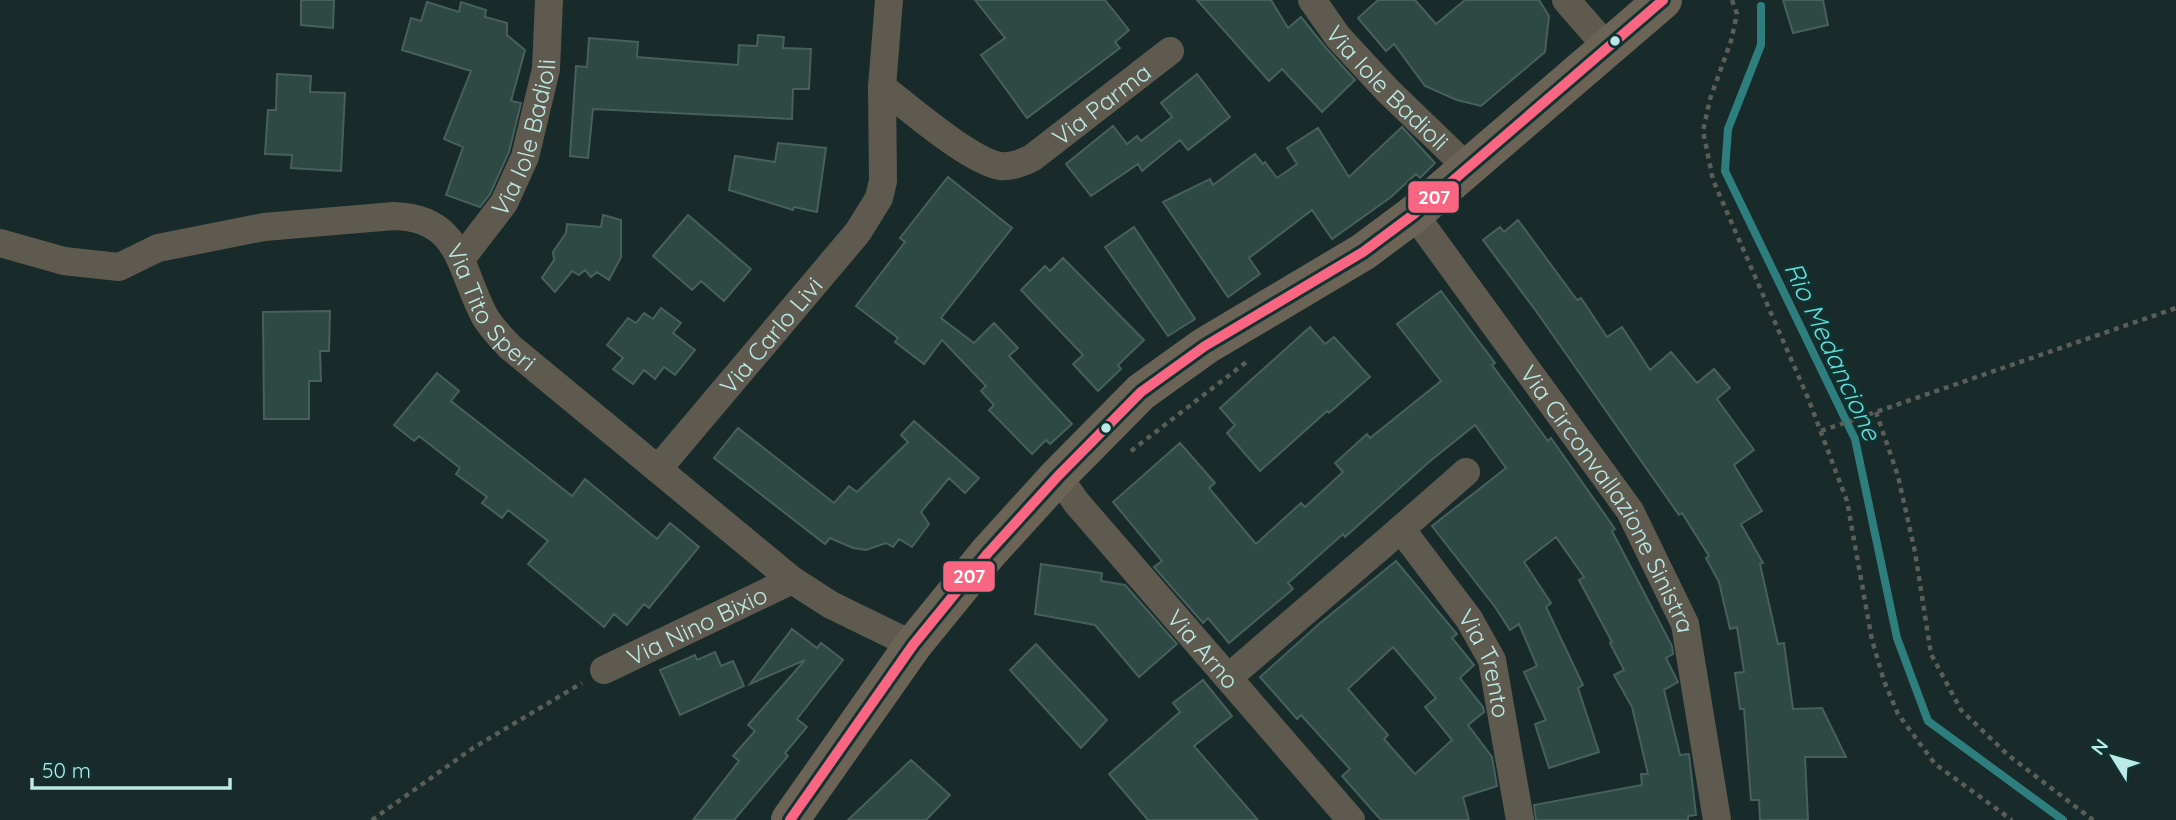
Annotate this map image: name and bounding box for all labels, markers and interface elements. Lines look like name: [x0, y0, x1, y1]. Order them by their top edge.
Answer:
street label: Via Iole Badioli: [1320, 20, 1455, 156]
unlabelled marker: [1608, 34, 1622, 48]
street label: Via Parma: [1046, 57, 1157, 152]
street label: Via Iole Badioli: [485, 58, 561, 222]
line badge: 207: [1407, 180, 1460, 214]
text: 207: [1418, 185, 1450, 209]
street label: Via Tito Speri: [440, 238, 542, 377]
water label: Rio Medancione: [1777, 257, 1889, 447]
street label: Via Carlo Livi: [713, 271, 829, 400]
street label: Via Circonvallazione Sinistra: [1514, 359, 1701, 635]
unlabelled marker: [1099, 421, 1113, 435]
line badge: 207: [942, 560, 996, 593]
text: 207: [953, 564, 985, 588]
street label: Via Nino Bixio: [622, 579, 772, 672]
street label: Via Arno: [1161, 603, 1246, 695]
street label: Via Trento: [1452, 603, 1517, 720]
north arrow: [2078, 722, 2148, 792]
text: N: [2086, 734, 2113, 760]
scale bar: [32, 746, 229, 790]
text: 50 m: [42, 757, 91, 783]

